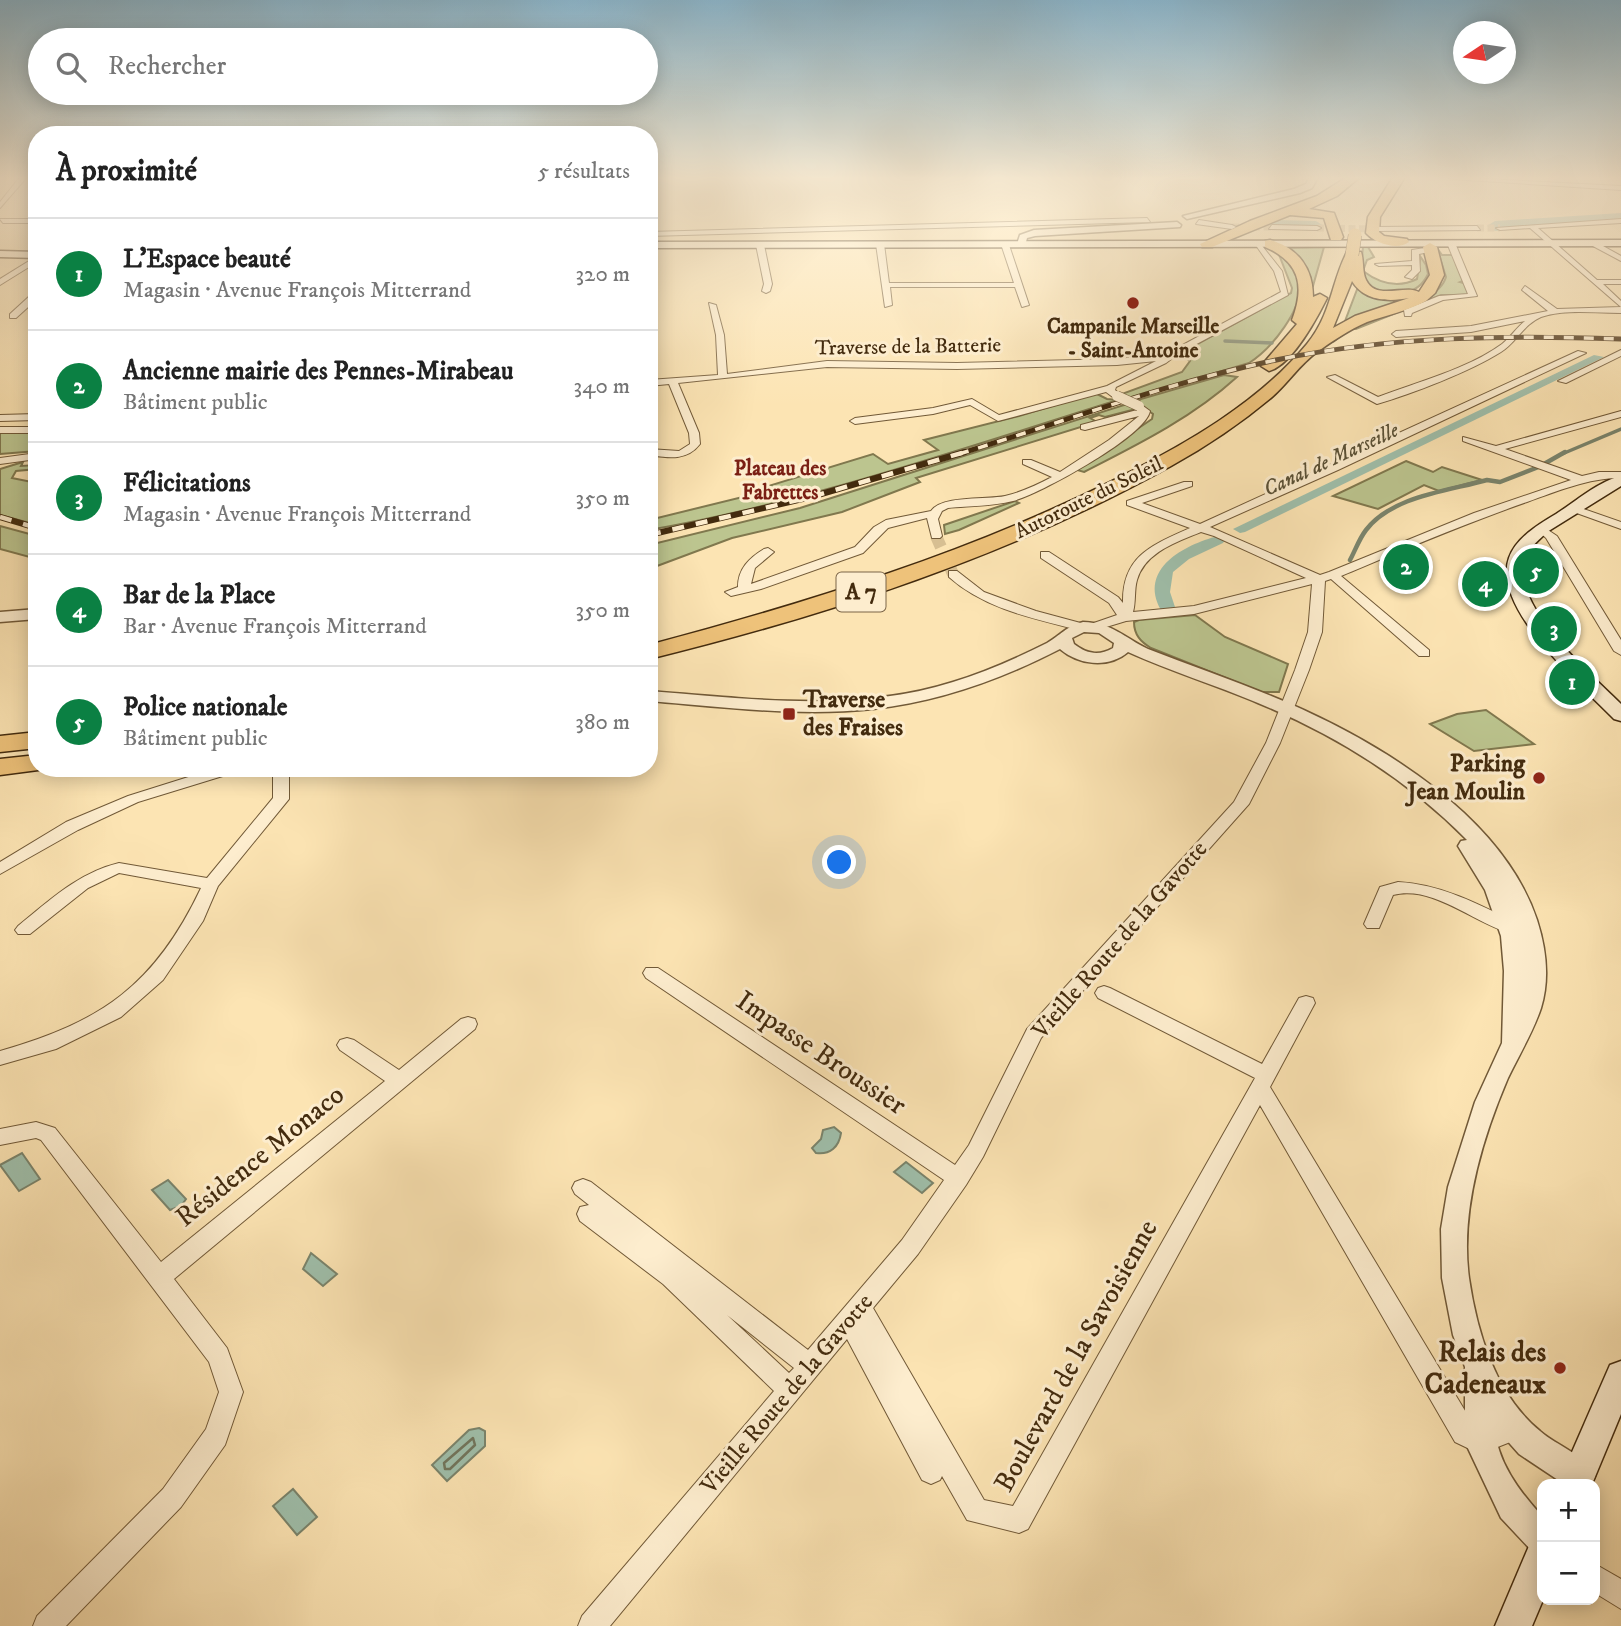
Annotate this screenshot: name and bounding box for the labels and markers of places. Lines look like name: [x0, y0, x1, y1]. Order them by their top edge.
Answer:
marker: Campanile Marseille - Saint-Antoine: [1125, 295, 1141, 311]
place label: Campanile Marseille - Saint-Antoine: [1047, 314, 1219, 364]
pin: 2: [1383, 541, 1429, 593]
pin: 5: [1513, 545, 1559, 597]
pin: 4: [1462, 558, 1508, 610]
pin: 3: [1531, 603, 1577, 655]
pin: 1: [1549, 656, 1595, 708]
place label: Traverse des Fraises: [802, 685, 903, 743]
marker: Traverse des Fraises: [781, 706, 797, 722]
place label: Parking Jean Moulin: [1404, 749, 1526, 807]
marker: Parking Jean Moulin: [1531, 770, 1547, 786]
place label: Relais des Cadeneaux: [1425, 1335, 1547, 1402]
marker: Relais des Cadeneaux: [1552, 1360, 1568, 1376]

